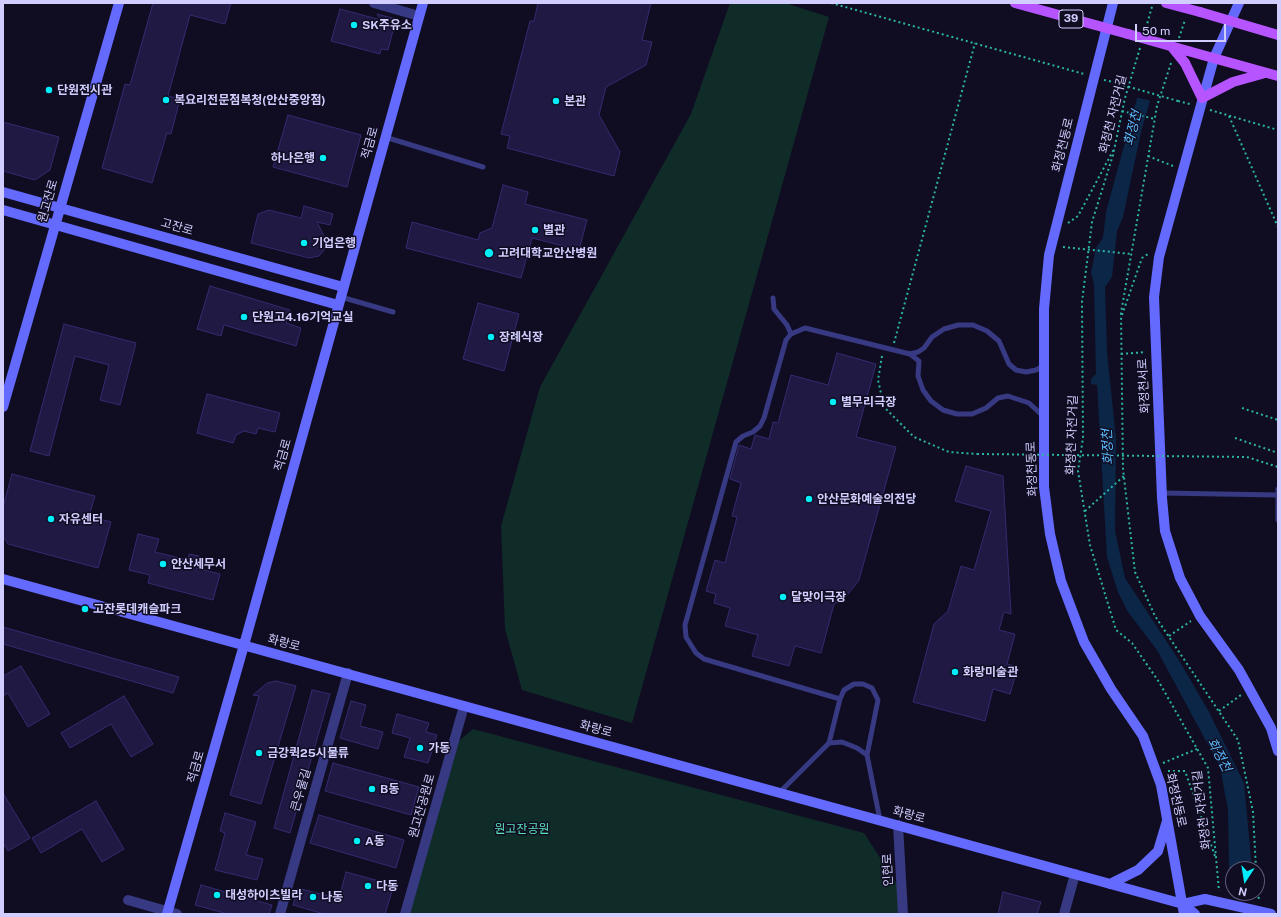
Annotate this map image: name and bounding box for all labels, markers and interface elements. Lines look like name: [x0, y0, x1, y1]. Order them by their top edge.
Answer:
road number: 39: [1059, 10, 1083, 28]
scale bar: [1137, 16, 1228, 42]
place label: SK주유소: [362, 18, 412, 32]
marker: SK주유소: [349, 20, 359, 30]
text: 50 m: [1142, 24, 1170, 38]
street label: 화정천 자전거길: [1096, 73, 1130, 155]
place label: 단원전시관: [57, 83, 112, 97]
marker: 단원전시관: [44, 85, 54, 95]
place label: 복요리전문점복청(안산중앙점): [174, 93, 326, 107]
place label: 본관: [564, 94, 586, 108]
marker: 복요리전문점복청(안산중앙점): [161, 95, 171, 105]
marker: 본관: [551, 96, 561, 106]
water label: 화정천: [1121, 109, 1145, 147]
street label: 화정천동로: [1049, 116, 1077, 174]
street label: 적금로: [359, 125, 381, 161]
place label: 하나은행: [271, 151, 315, 165]
marker: 하나은행: [318, 153, 328, 163]
street label: 원고잔로: [35, 178, 61, 224]
street label: 고잔로: [159, 216, 195, 238]
place label: 별관: [543, 223, 565, 237]
marker: 별관: [530, 225, 540, 235]
place label: 기업은행: [312, 236, 356, 250]
marker: 기업은행: [299, 238, 309, 248]
place label: 고려대학교안산병원: [498, 246, 597, 260]
marker: 고려대학교안산병원: [483, 247, 495, 259]
place label: 단원고4.16기억교실: [252, 310, 353, 324]
marker: 단원고4.16기억교실: [239, 312, 249, 322]
place label: 장례식장: [499, 330, 543, 344]
marker: 장례식장: [486, 332, 496, 342]
street label: 화정천서로: [1135, 358, 1153, 414]
place label: 별무리극장: [841, 395, 896, 409]
street label: 화정천 자전거길: [1063, 395, 1081, 475]
marker: 별무리극장: [828, 397, 838, 407]
water label: 화정천: [1099, 429, 1117, 465]
street label: 적금로: [272, 437, 294, 473]
street label: 화정천동로: [1024, 441, 1040, 497]
place label: 안산문화예술의전당: [817, 492, 916, 506]
marker: 안산문화예술의전당: [804, 494, 814, 504]
place label: 자유센터: [59, 512, 103, 526]
marker: 자유센터: [46, 514, 56, 524]
place label: 안산세무서: [171, 557, 226, 571]
marker: 안산세무서: [158, 559, 168, 569]
place label: 달맞이극장: [791, 590, 846, 604]
marker: 달맞이극장: [778, 592, 788, 602]
place label: 고잔롯데캐슬파크: [93, 602, 181, 616]
marker: 고잔롯데캐슬파크: [80, 604, 90, 614]
street label: 화랑로: [266, 632, 302, 654]
place label: 화랑미술관: [963, 665, 1018, 679]
marker: 화랑미술관: [950, 667, 960, 677]
street label: 화랑로: [578, 718, 614, 740]
water label: 화정천: [1204, 735, 1234, 775]
place label: 가동: [428, 741, 450, 755]
marker: 가동: [415, 743, 425, 753]
place label: 금강퀵25시물류: [267, 746, 349, 760]
marker: 금강퀵25시물류: [254, 748, 264, 758]
street label: 적금로: [185, 749, 207, 785]
street label: 큰우물길: [288, 767, 314, 813]
street label: 화정천 자전거길: [1190, 769, 1214, 851]
street label: 화정천동로: [1163, 771, 1189, 829]
street label: 원고잔공원로: [406, 772, 438, 840]
place label: B동: [380, 782, 399, 796]
marker: B동: [367, 784, 377, 794]
street label: 화랑로: [891, 804, 927, 826]
park label: 원고잔공원: [494, 822, 550, 836]
place label: A동: [365, 834, 385, 848]
marker: A동: [352, 836, 362, 846]
street label: 인현로: [880, 853, 896, 887]
north arrow: [1225, 861, 1265, 901]
place label: 다동: [376, 879, 398, 893]
marker: 다동: [363, 881, 373, 891]
text: N: [1237, 885, 1248, 899]
place label: 대성하이츠빌라: [225, 888, 302, 902]
marker: 대성하이츠빌라: [212, 890, 222, 900]
place label: 나동: [321, 890, 343, 904]
marker: 나동: [308, 892, 318, 902]

